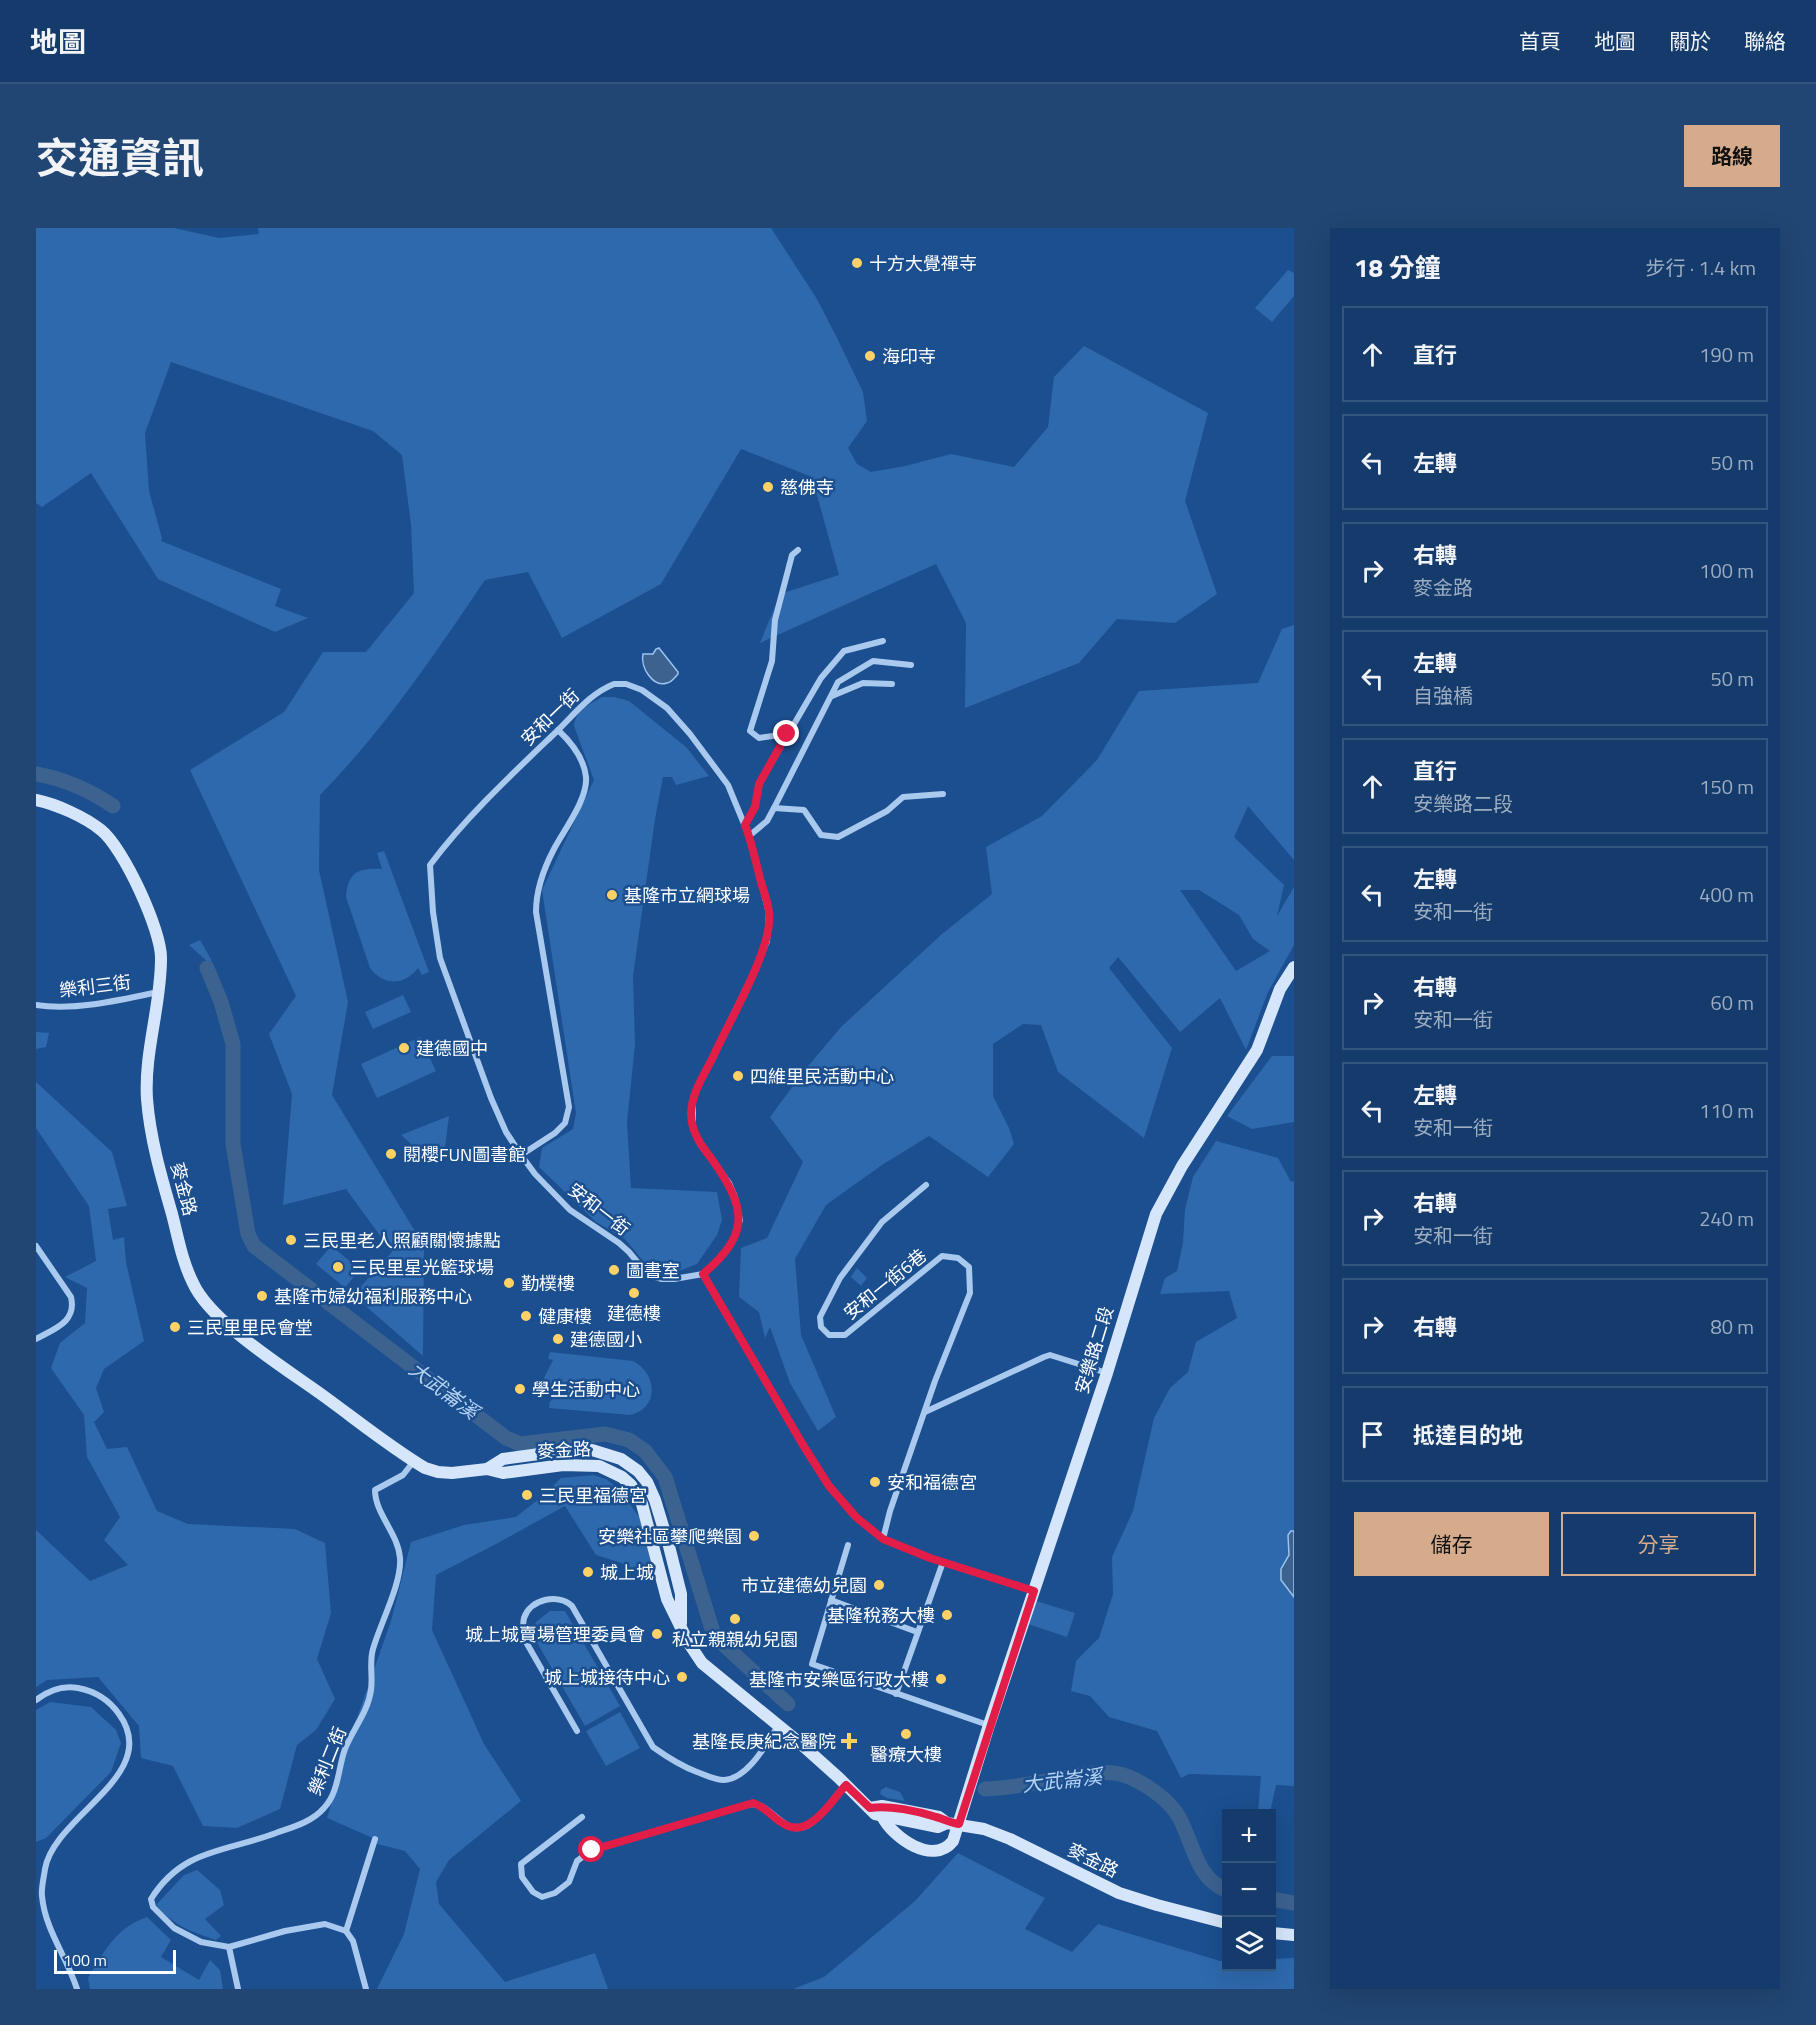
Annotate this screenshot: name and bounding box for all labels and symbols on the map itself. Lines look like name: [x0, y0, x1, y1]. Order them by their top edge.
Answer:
place label: 十方大覺禪寺: [869, 250, 977, 277]
marker: 十方大覺禪寺: [850, 256, 864, 270]
place label: 海印寺: [882, 343, 936, 370]
marker: 海印寺: [863, 349, 877, 363]
place label: 慈佛寺: [780, 474, 834, 501]
marker: 慈佛寺: [761, 480, 775, 494]
street label: 安和一街: [515, 682, 585, 752]
route end: [773, 720, 799, 746]
place label: 基隆市立網球場: [624, 882, 750, 909]
marker: 基隆市立網球場: [605, 888, 619, 902]
street label: 樂利三街: [58, 968, 132, 1004]
place label: 建德國中: [416, 1035, 488, 1062]
marker: 建德國中: [397, 1041, 411, 1055]
place label: 四維里民活動中心: [750, 1063, 894, 1090]
marker: 四維里民活動中心: [731, 1069, 745, 1083]
place label: 閱櫻FUN圖書館: [403, 1141, 526, 1168]
marker: 閱櫻FUN圖書館: [384, 1147, 398, 1161]
street label: 麥金路: [164, 1159, 204, 1219]
street label: 安和一街: [562, 1176, 636, 1242]
place label: 三民里老人照顧關懷據點: [303, 1227, 501, 1254]
marker: 三民里老人照顧關懷據點: [284, 1233, 298, 1247]
street label: 安和一街6巷: [838, 1242, 932, 1326]
place label: 三民里星光籃球場: [350, 1254, 494, 1281]
place label: 圖書室: [626, 1257, 680, 1284]
marker: 三民里星光籃球場: [331, 1260, 345, 1274]
marker: 圖書室: [607, 1263, 621, 1277]
place label: 勤樸樓: [521, 1270, 575, 1297]
marker: 勤樸樓: [502, 1276, 516, 1290]
place label: 基隆市婦幼福利服務中心: [274, 1283, 472, 1310]
marker: 建德樓: [627, 1286, 641, 1300]
marker: 基隆市婦幼福利服務中心: [255, 1289, 269, 1303]
place label: 建德樓: [607, 1300, 661, 1327]
place label: 健康樓: [538, 1303, 592, 1330]
street label: 安樂路二段: [1068, 1303, 1120, 1397]
marker: 健康樓: [519, 1309, 533, 1323]
place label: 三民里里民會堂: [187, 1314, 313, 1341]
marker: 三民里里民會堂: [168, 1320, 182, 1334]
place label: 建德國小: [570, 1326, 642, 1353]
marker: 建德國小: [551, 1332, 565, 1346]
water label: 大武崙溪: [403, 1354, 488, 1428]
place label: 學生活動中心: [532, 1376, 640, 1403]
marker: 學生活動中心: [513, 1382, 527, 1396]
street label: 麥金路: [536, 1435, 592, 1465]
place label: 安和福德宮: [887, 1469, 977, 1496]
marker: 安和福德宮: [868, 1475, 882, 1489]
place label: 三民里福德宮: [539, 1482, 647, 1509]
marker: 三民里福德宮: [520, 1488, 534, 1502]
place label: 安樂社區攀爬樂園: [598, 1523, 742, 1550]
marker: 安樂社區攀爬樂園: [747, 1529, 761, 1543]
place label: 城上城: [600, 1559, 654, 1586]
marker: 城上城: [581, 1565, 595, 1579]
place label: 市立建德幼兒園: [741, 1572, 867, 1599]
marker: 市立建德幼兒園: [872, 1578, 886, 1592]
place label: 基隆稅務大樓: [827, 1602, 935, 1629]
marker: 基隆稅務大樓: [940, 1608, 954, 1622]
marker: 私立親親幼兒園: [728, 1612, 742, 1626]
place label: 城上城賣場管理委員會: [465, 1621, 645, 1648]
place label: 私立親親幼兒園: [672, 1626, 798, 1653]
marker: 城上城賣場管理委員會: [650, 1627, 664, 1641]
place label: 城上城接待中心: [544, 1664, 670, 1691]
place label: 基隆市安樂區行政大樓: [749, 1666, 929, 1693]
marker: 城上城接待中心: [675, 1670, 689, 1684]
marker: 基隆市安樂區行政大樓: [934, 1672, 948, 1686]
street label: 樂利二街: [301, 1723, 353, 1799]
marker: 醫療大樓: [899, 1727, 913, 1741]
place label: 基隆長庚紀念醫院: [692, 1728, 836, 1755]
marker: 基隆長庚紀念醫院: [840, 1732, 858, 1750]
place label: 醫療大樓: [870, 1741, 942, 1768]
water label: 大武崙溪: [1021, 1760, 1106, 1800]
route start: [578, 1836, 604, 1862]
street label: 麥金路: [1063, 1836, 1123, 1884]
scale bar: [54, 1947, 176, 1974]

